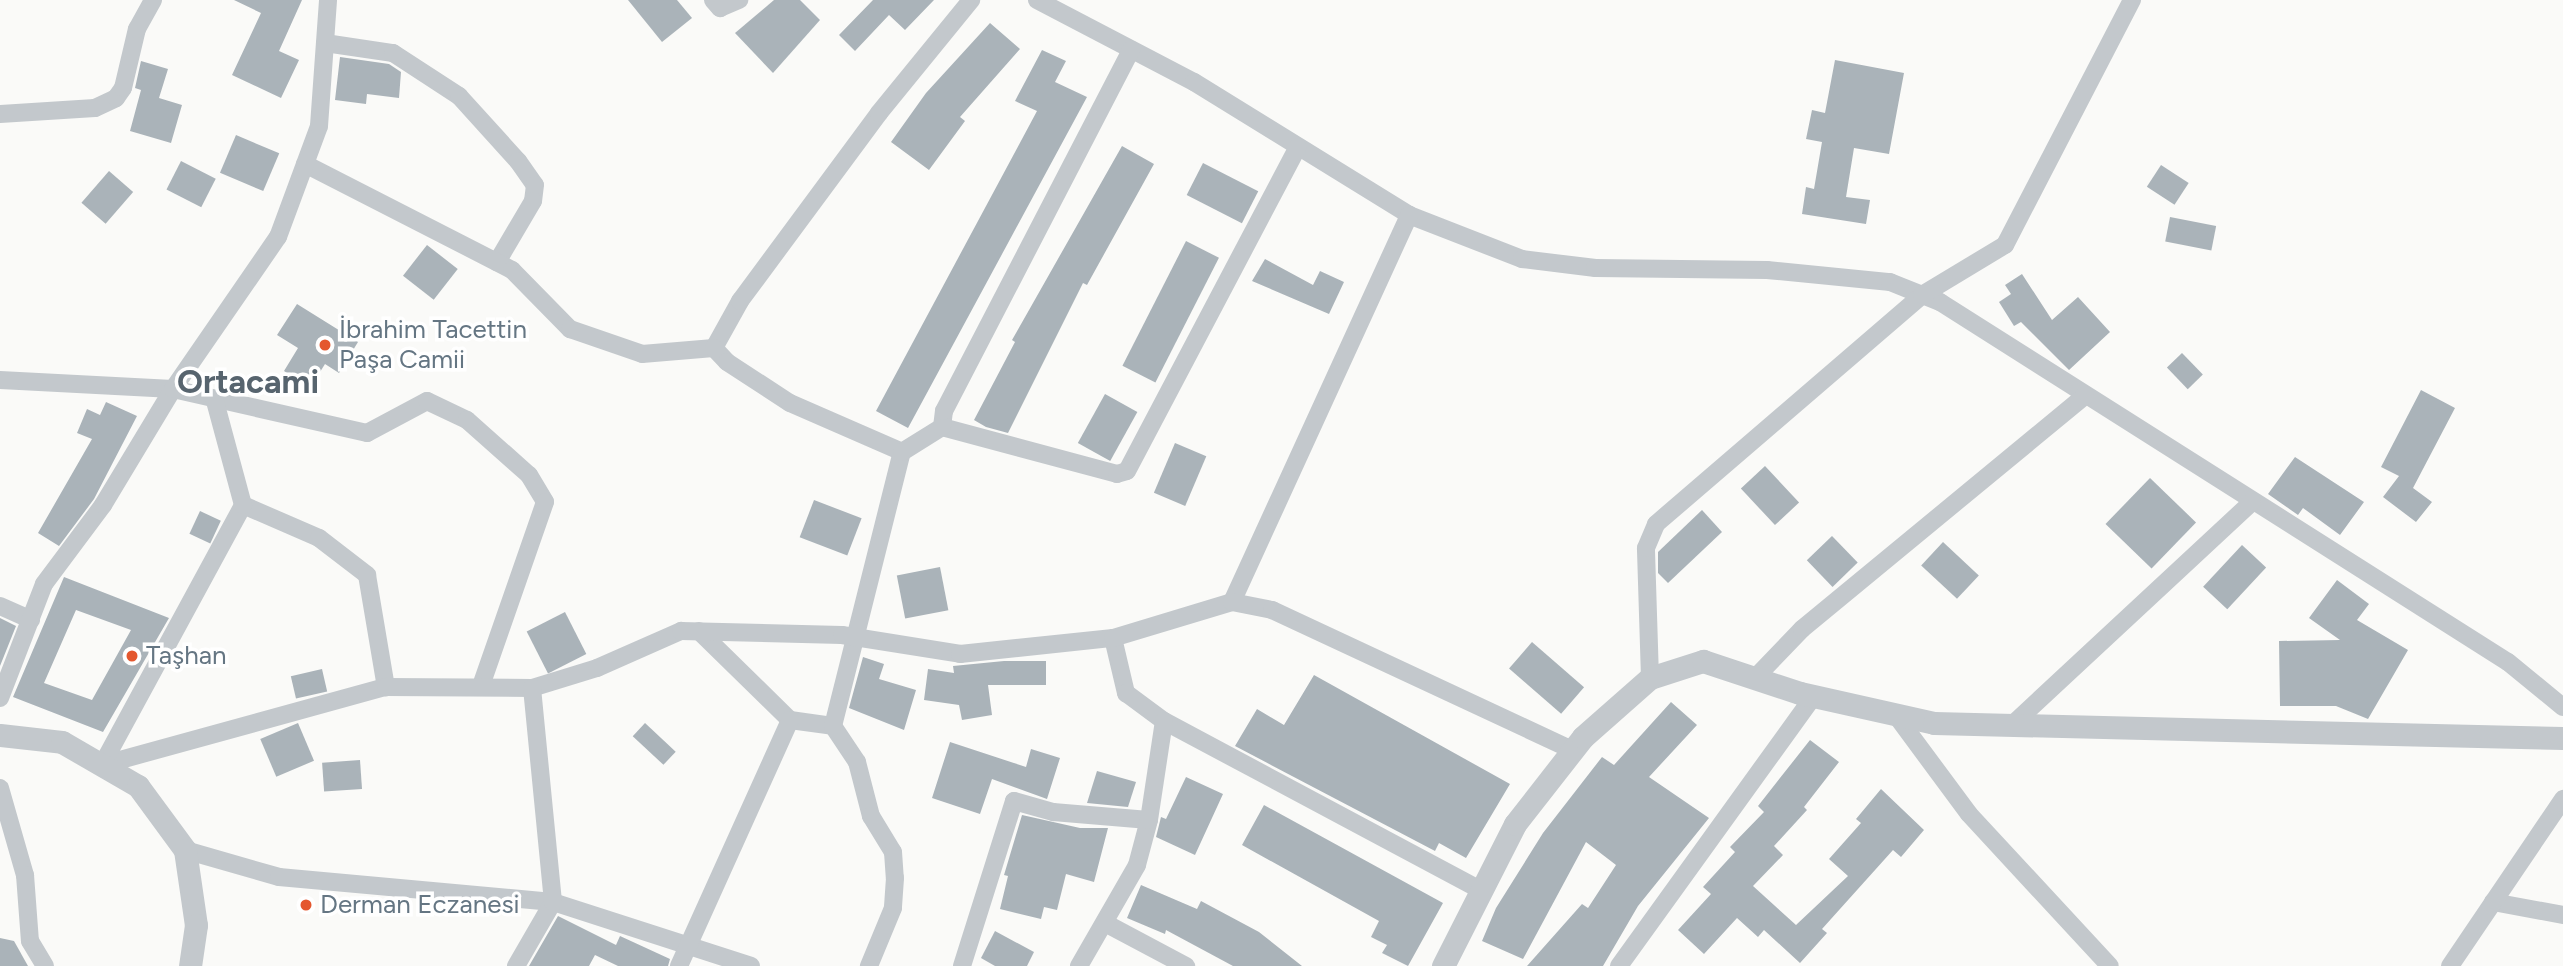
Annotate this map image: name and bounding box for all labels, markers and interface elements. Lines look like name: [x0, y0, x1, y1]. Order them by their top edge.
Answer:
place label: İbrahim Tacettin Paşa Camii: [339, 314, 527, 376]
marker: İbrahim Tacettin Paşa Camii: [317, 337, 333, 353]
district label: Ortacami: [177, 362, 319, 402]
place label: Taşhan: [146, 640, 227, 672]
marker: Taşhan: [124, 648, 140, 664]
place label: Derman Eczanesi: [320, 889, 520, 921]
marker: Derman Eczanesi: [298, 897, 314, 913]

